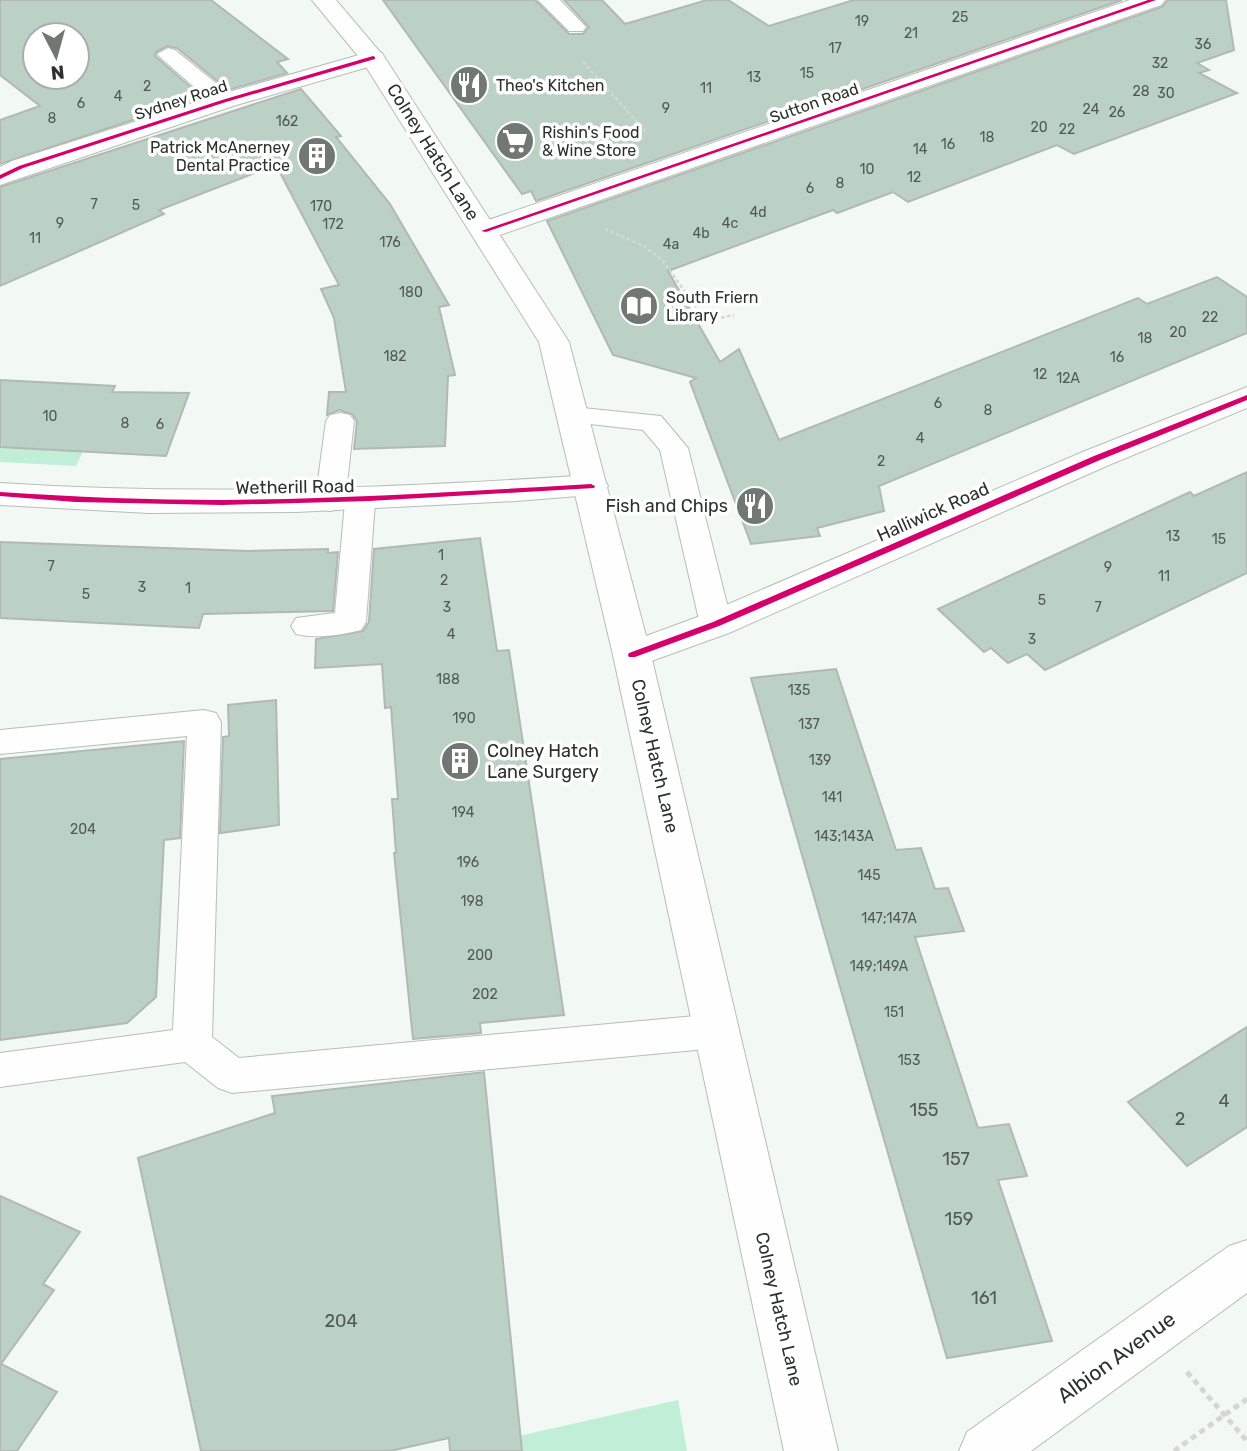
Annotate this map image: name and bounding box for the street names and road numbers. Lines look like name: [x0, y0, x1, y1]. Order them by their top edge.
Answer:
street label: Sydney Road: [132, 76, 230, 124]
street label: Colney Hatch Lane: [382, 79, 484, 225]
street label: Sutton Road: [767, 79, 861, 127]
street label: Wetherill Road: [235, 475, 355, 499]
street label: Halliwick Road: [873, 477, 993, 547]
street label: Colney Hatch Lane: [627, 677, 683, 835]
street label: Colney Hatch Lane: [751, 1230, 807, 1388]
street label: Albion Avenue: [1052, 1306, 1180, 1408]

